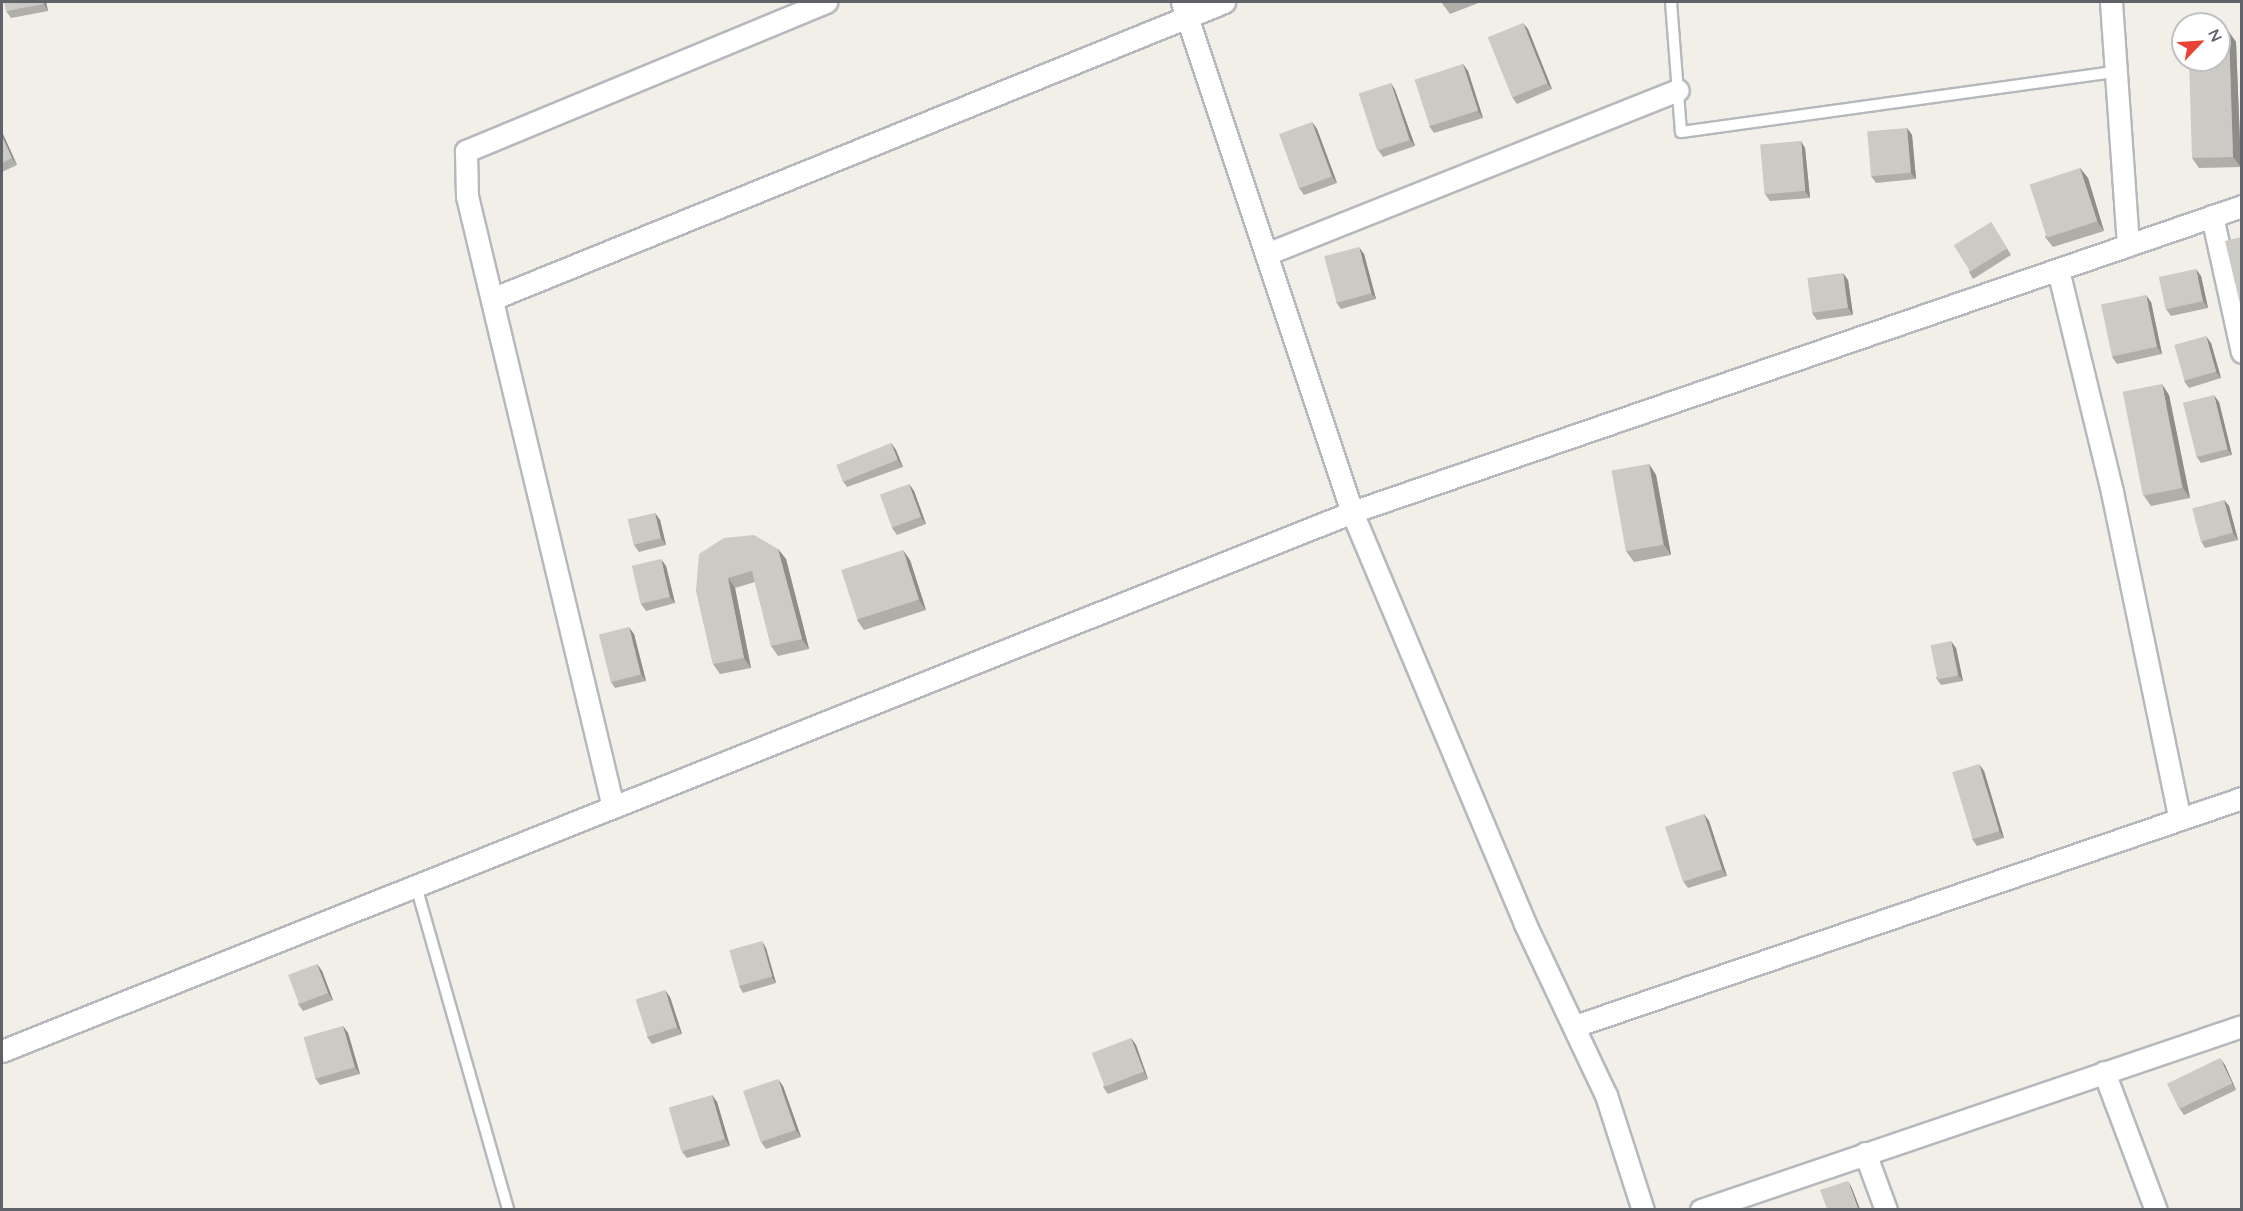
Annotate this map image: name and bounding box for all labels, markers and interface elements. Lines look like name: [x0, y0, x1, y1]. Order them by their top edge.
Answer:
north arrow: [2171, 12, 2231, 72]
text: N: [2204, 26, 2227, 45]

